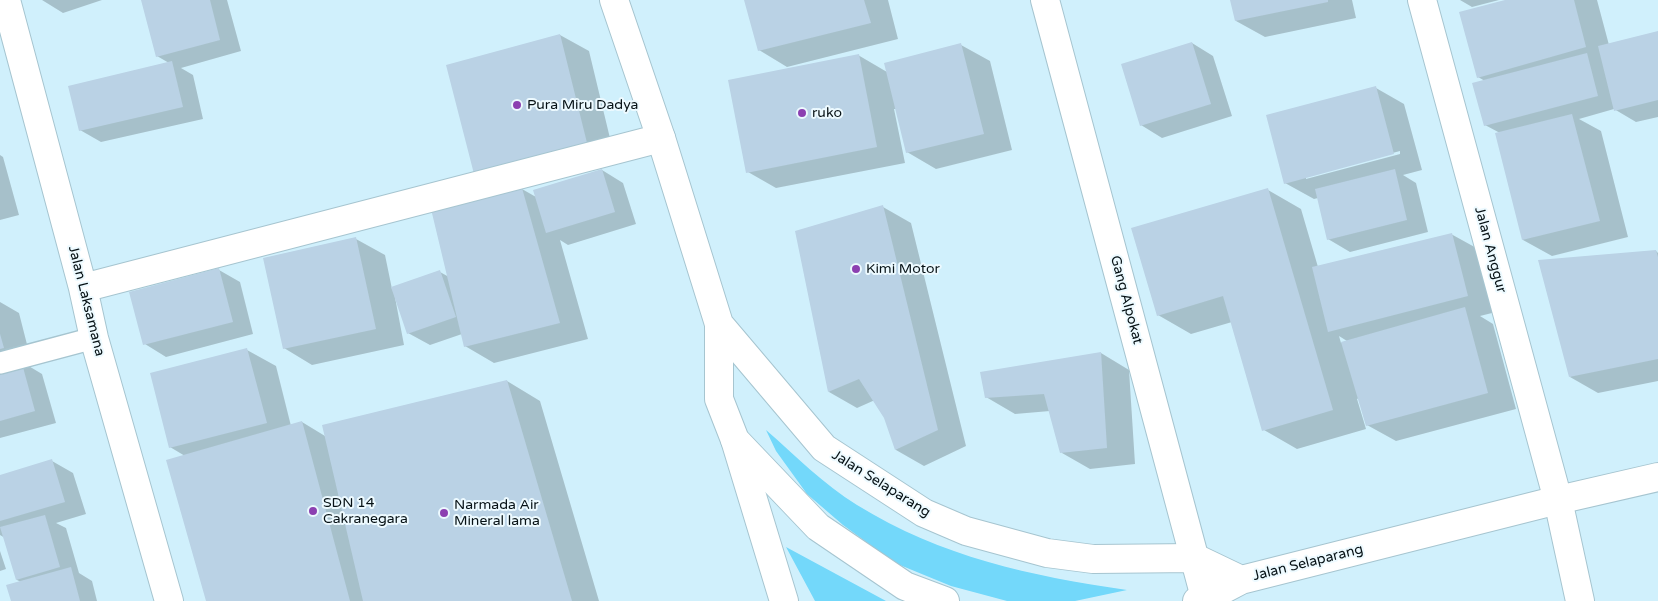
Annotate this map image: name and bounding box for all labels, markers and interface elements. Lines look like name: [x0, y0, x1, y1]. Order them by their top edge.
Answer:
place label: Pura Miru Dadya: [527, 97, 638, 113]
marker: Pura Miru Dadya: [511, 99, 523, 111]
place label: ruko: [812, 105, 842, 121]
marker: ruko: [796, 107, 808, 119]
street label: Jalan Anggur: [1470, 205, 1510, 295]
street label: Jalan Laksamana: [64, 244, 108, 358]
street label: Gang Alpokat: [1106, 254, 1146, 346]
place label: Kimi Motor: [866, 261, 940, 277]
marker: Kimi Motor: [850, 263, 862, 275]
street label: Jalan Selaparang: [829, 447, 933, 521]
place label: SDN 14 Cakranegara: [323, 495, 408, 528]
place label: Narmada Air Mineral lama: [454, 497, 540, 530]
marker: SDN 14 Cakranegara: [307, 505, 319, 517]
marker: Narmada Air Mineral lama: [438, 507, 450, 519]
street label: Jalan Selaparang: [1251, 541, 1365, 585]

